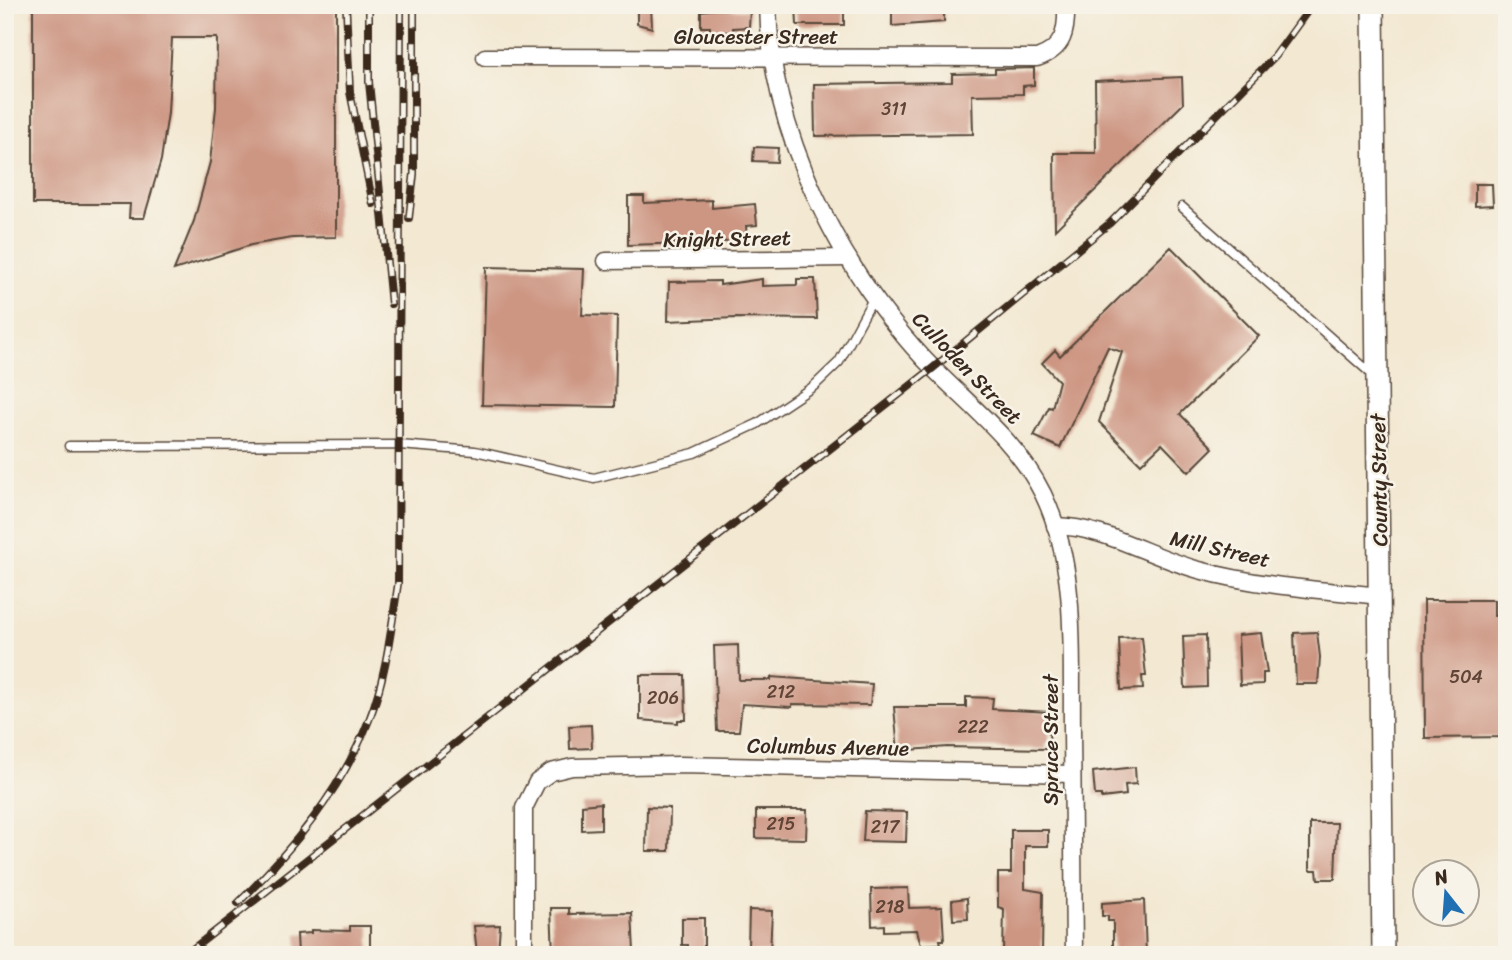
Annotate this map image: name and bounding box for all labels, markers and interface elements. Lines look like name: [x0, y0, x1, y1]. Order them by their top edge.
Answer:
street label: Gloucester Street: [674, 18, 838, 56]
house number: 311: [881, 93, 907, 125]
street label: Knight Street: [663, 219, 791, 259]
street label: Culloden Street: [902, 302, 1032, 434]
street label: County Street: [1359, 412, 1399, 547]
street label: Mill Street: [1166, 519, 1274, 579]
house number: 504: [1449, 661, 1483, 693]
street label: Spruce Street: [1032, 673, 1070, 806]
house number: 212: [767, 676, 795, 708]
house number: 206: [647, 682, 679, 714]
house number: 222: [957, 711, 989, 743]
street label: Columbus Avenue: [747, 727, 909, 767]
house number: 215: [766, 808, 796, 840]
house number: 217: [871, 811, 901, 843]
north arrow: [1410, 858, 1480, 928]
text: N: [1429, 859, 1453, 895]
house number: 218: [876, 891, 905, 923]

